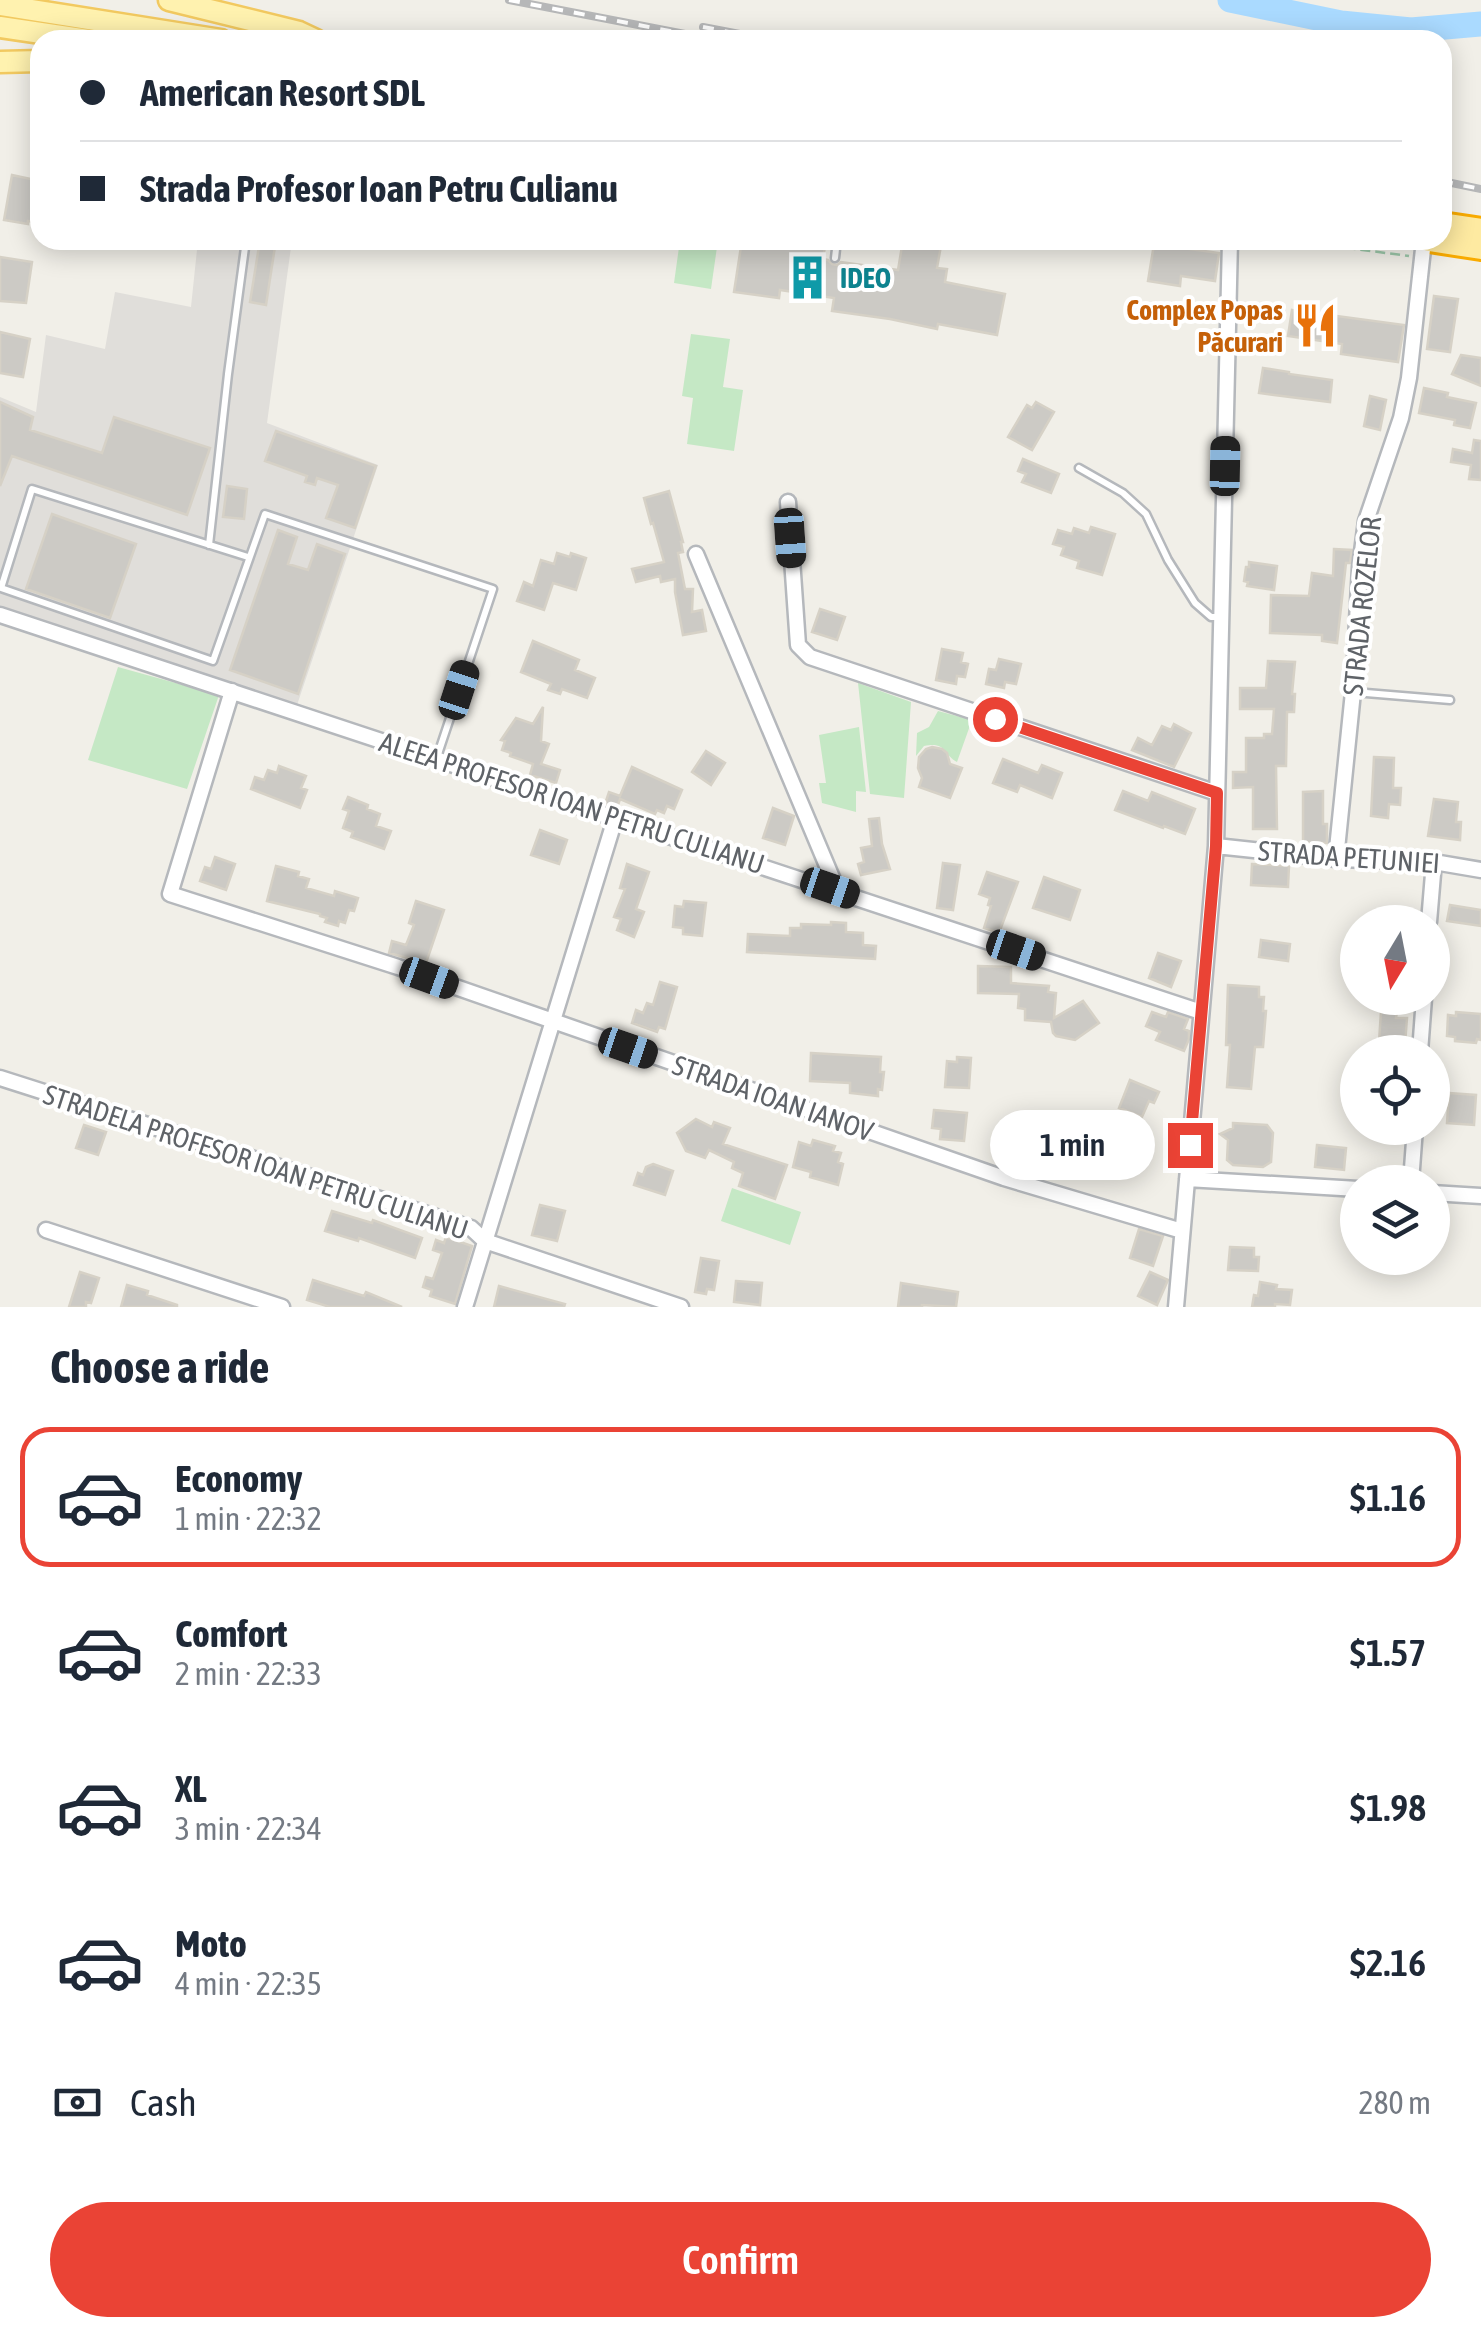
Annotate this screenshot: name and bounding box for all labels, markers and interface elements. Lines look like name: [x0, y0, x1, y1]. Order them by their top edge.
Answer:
text: American Resort SDL: [140, 71, 425, 114]
text: Strada Profesor Ioan Petru Culianu: [140, 167, 618, 210]
building icon: IDEO: [783, 254, 831, 302]
place label: IDEO: [840, 262, 891, 294]
place label: Complex Popas Păcurari: [1126, 294, 1283, 358]
restaurant icon: Complex Popas Păcurari: [1292, 302, 1340, 350]
car: [1209, 436, 1241, 496]
car: [773, 507, 807, 569]
street label: STRADA ROZELOR: [1337, 515, 1387, 697]
car: [435, 657, 483, 723]
route start: [973, 697, 1018, 742]
street label: ALEEA PROFESOR IOAN PETRU CULIANU: [376, 726, 768, 880]
street label: STRADA PETUNIEI: [1257, 835, 1441, 879]
car: [797, 864, 863, 912]
north arrow: [1340, 905, 1450, 1015]
map controls: [1340, 905, 1450, 1275]
car: [983, 926, 1049, 974]
car: [396, 954, 462, 1002]
car: [595, 1024, 661, 1072]
button: locate: [1340, 1035, 1450, 1145]
street label: STRADA IOAN IANOV: [669, 1049, 878, 1147]
street label: STRADELA PROFESOR IOAN PETRU CULIANU: [40, 1078, 472, 1246]
callout: 1 min: [990, 1110, 1155, 1180]
route end: [1168, 1123, 1213, 1168]
text: 1 min: [1040, 1126, 1105, 1163]
button: layers: [1340, 1165, 1450, 1275]
text: Choose a ride: [50, 1341, 269, 1393]
icon: car: [55, 1452, 145, 1542]
text: Economy: [175, 1457, 302, 1500]
text: $1.16: [1350, 1476, 1426, 1519]
text: 1 min · 22:32: [175, 1500, 322, 1537]
icon: car: [55, 1607, 145, 1697]
text: Comfort: [175, 1612, 287, 1655]
text: $1.57: [1350, 1631, 1426, 1674]
text: 2 min · 22:33: [175, 1655, 322, 1692]
icon: car: [55, 1762, 145, 1852]
text: XL: [175, 1767, 207, 1810]
text: $1.98: [1350, 1786, 1426, 1829]
text: 3 min · 22:34: [175, 1810, 322, 1847]
icon: car: [55, 1917, 145, 2007]
text: Moto: [175, 1922, 247, 1965]
text: $2.16: [1350, 1941, 1426, 1984]
text: 4 min · 22:35: [175, 1965, 322, 2002]
icon: cash: [50, 2075, 105, 2130]
text: Cash: [130, 2081, 197, 2124]
text: 280 m: [1358, 2084, 1431, 2121]
button: Confirm: [50, 2202, 1431, 2317]

